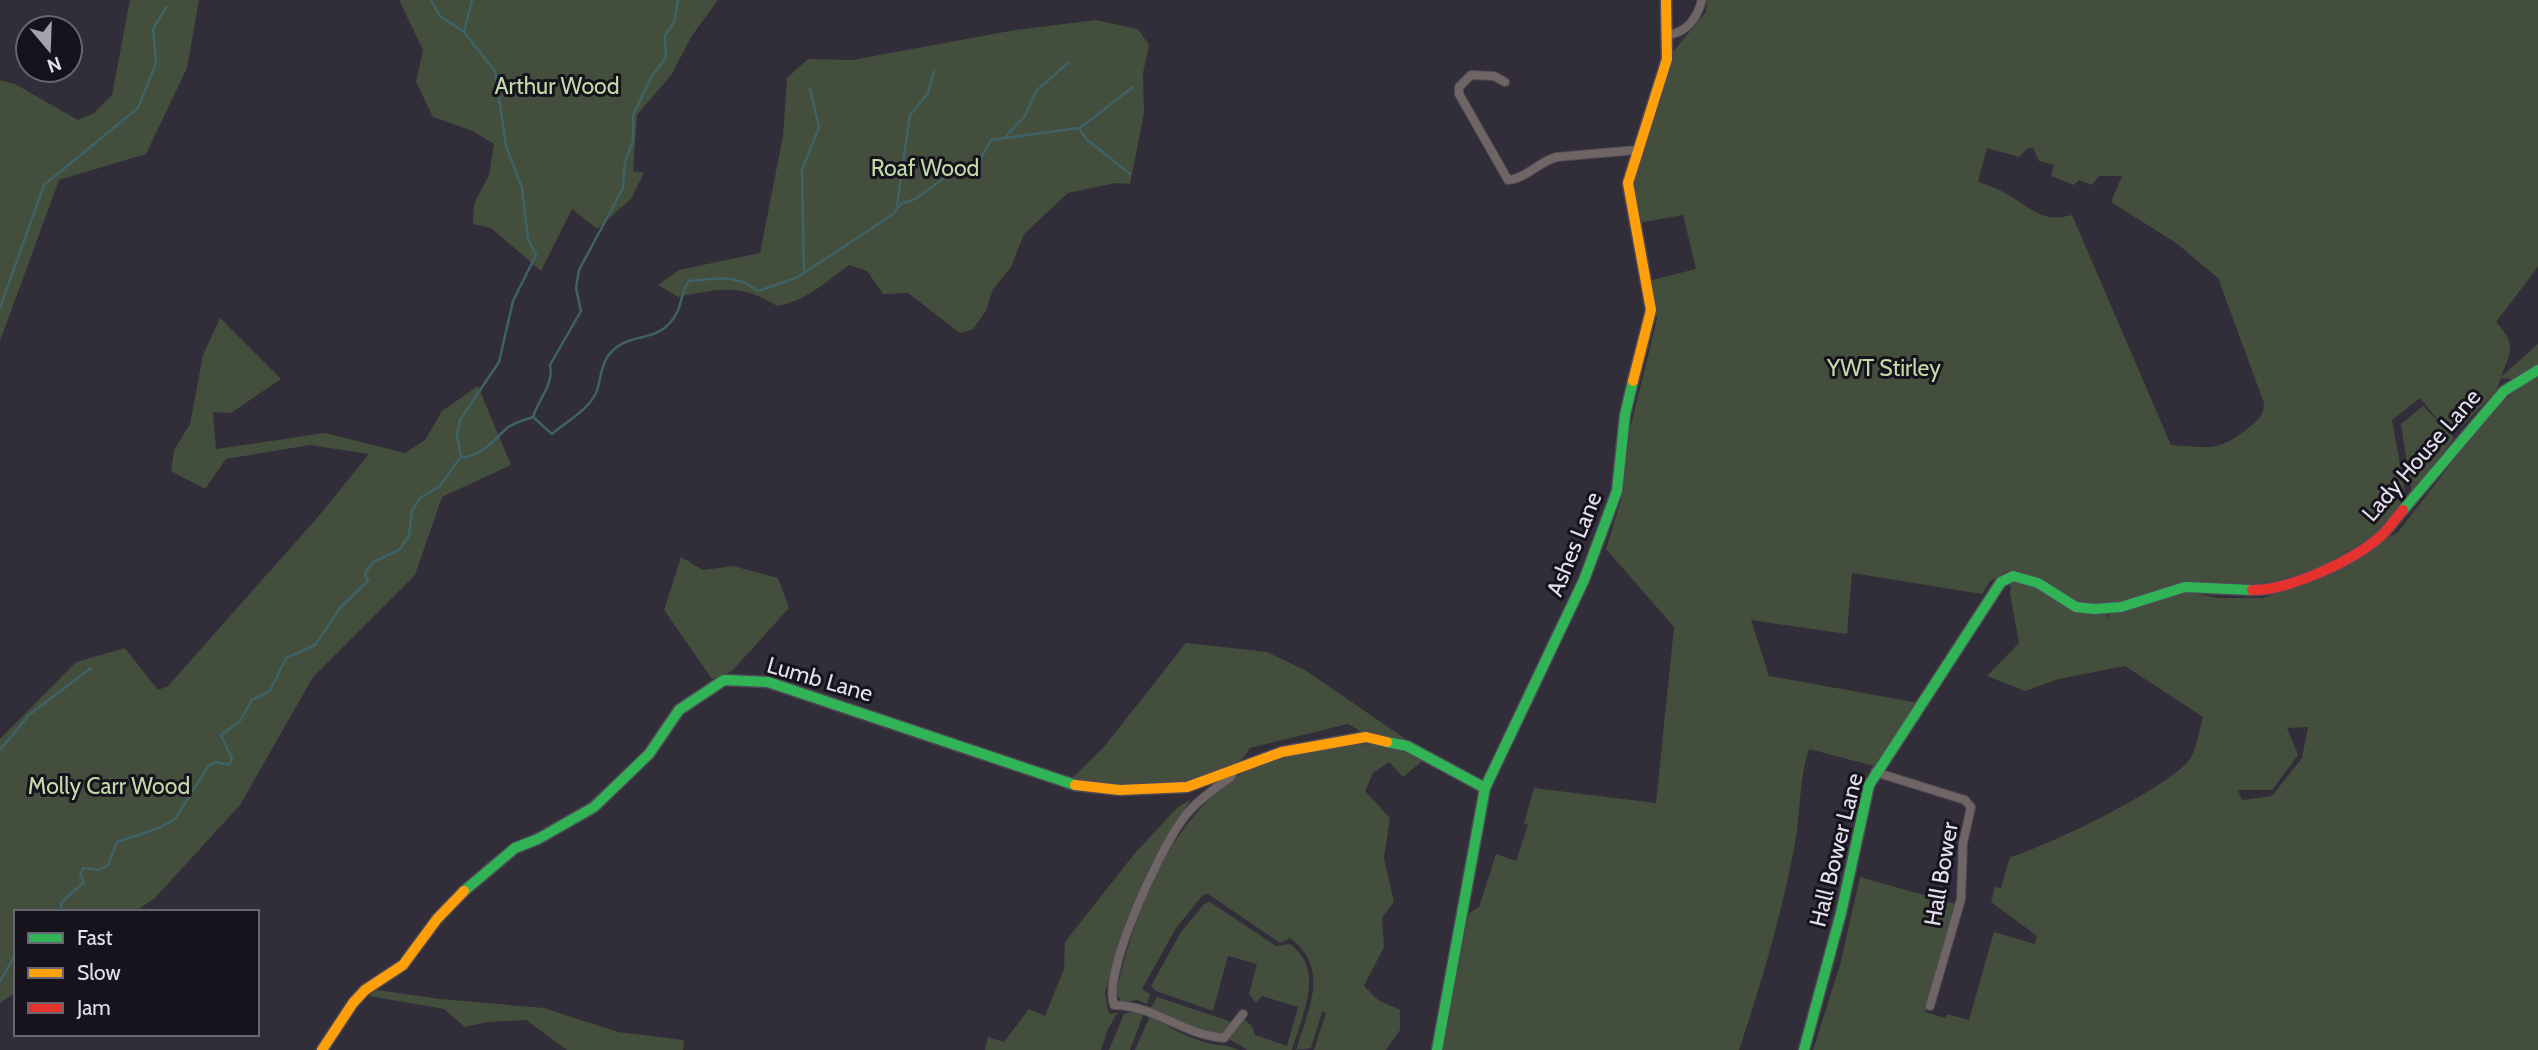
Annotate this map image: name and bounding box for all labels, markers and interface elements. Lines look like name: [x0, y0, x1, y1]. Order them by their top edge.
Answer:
north arrow: [14, 14, 84, 84]
text: N: [44, 52, 64, 78]
park label: Arthur Wood: [494, 72, 620, 100]
park label: Roaf Wood: [871, 154, 979, 182]
park label: YWT Stirley: [1826, 354, 1941, 382]
street label: Lady House Lane: [2356, 383, 2486, 527]
street label: Ashes Lane: [1540, 488, 1608, 600]
street label: Lumb Lane: [764, 651, 876, 708]
street label: Hall Bower Lane: [1803, 770, 1869, 930]
park label: Molly Carr Wood: [28, 772, 190, 800]
street label: Hall Bower: [1918, 819, 1964, 928]
legend: [14, 910, 259, 1036]
text: Fast: [77, 925, 113, 950]
text: Slow: [77, 960, 121, 985]
text: Jam: [76, 995, 111, 1020]

